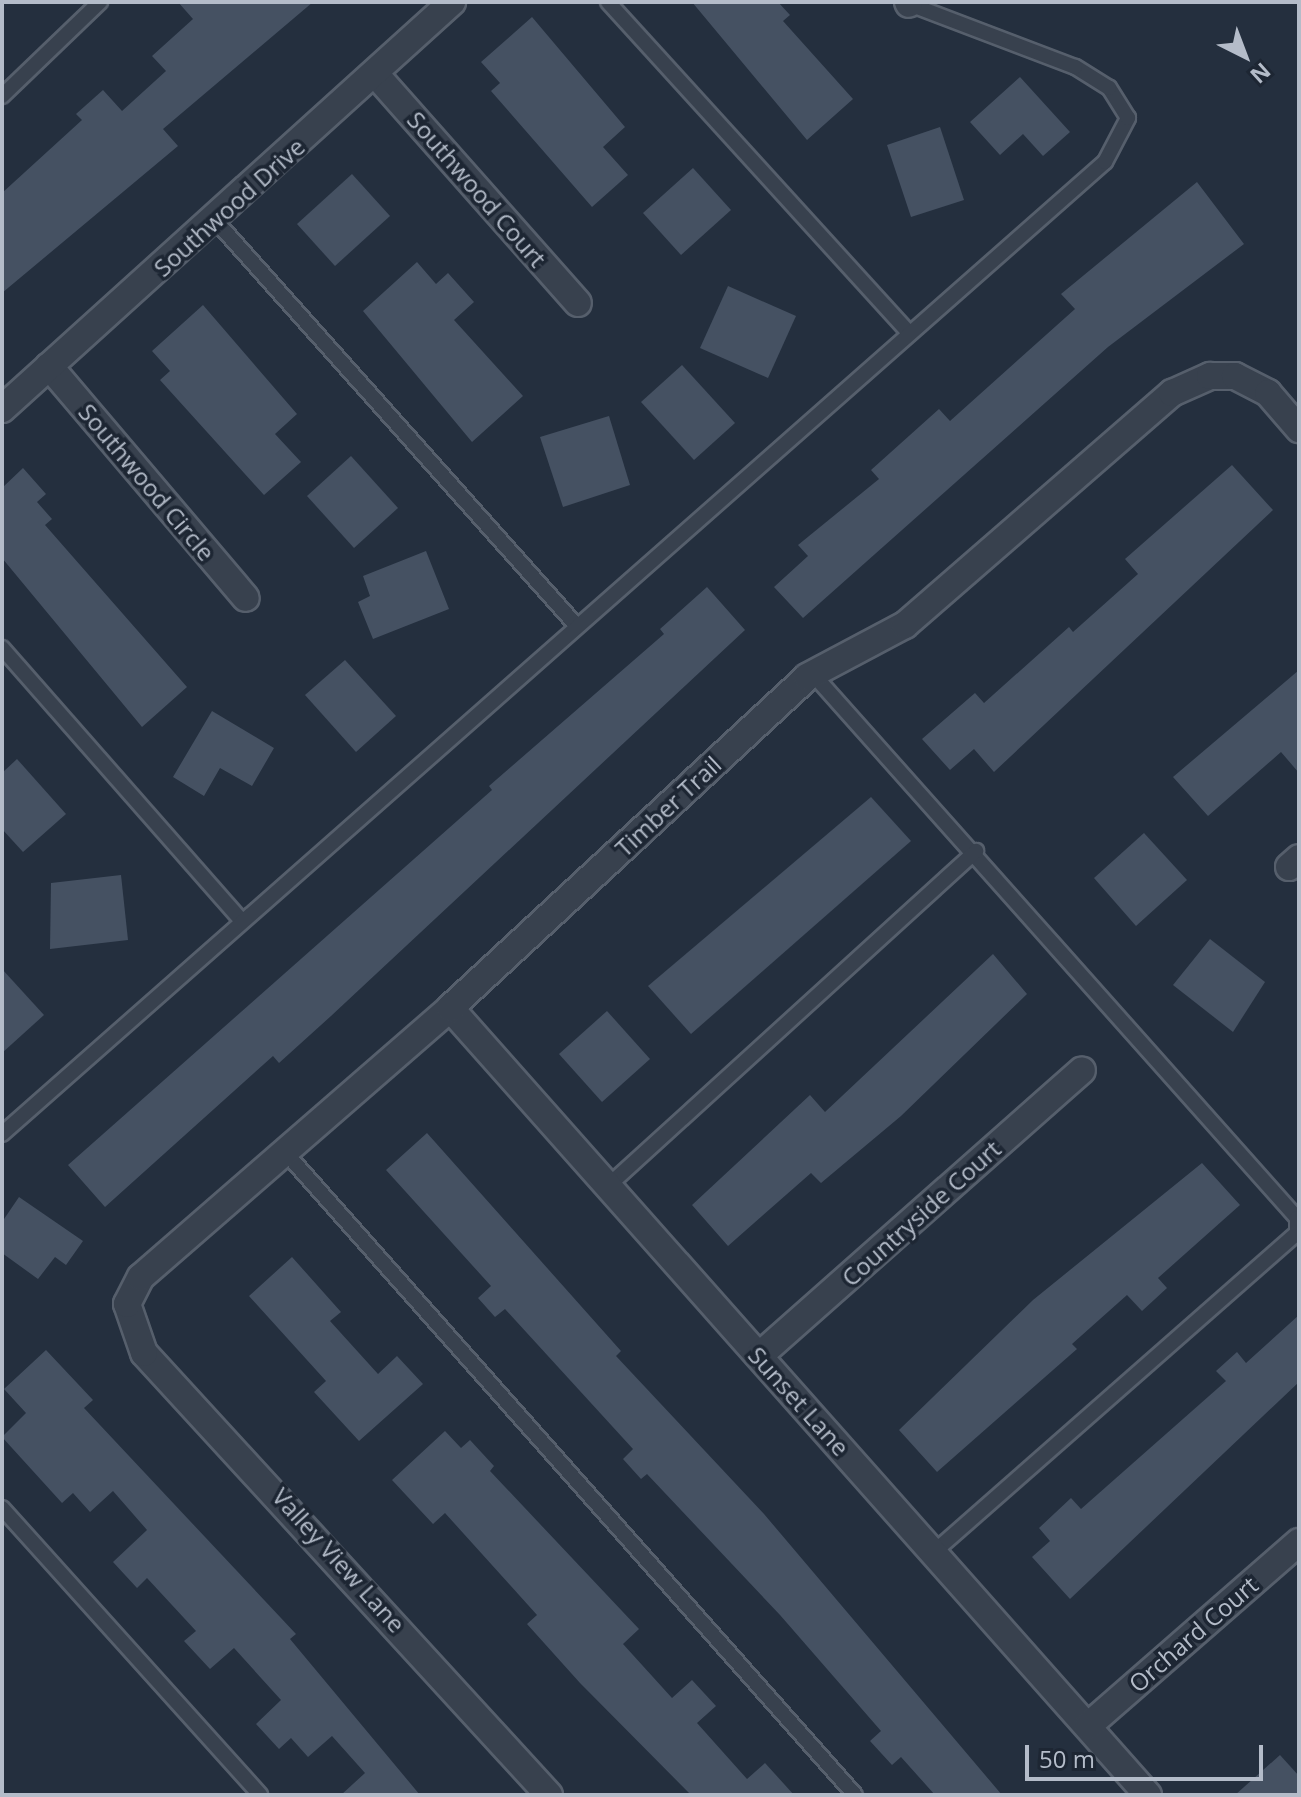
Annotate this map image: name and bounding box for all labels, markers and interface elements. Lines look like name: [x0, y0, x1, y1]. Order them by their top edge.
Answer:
north arrow: [1205, 16, 1285, 96]
text: N: [1244, 57, 1278, 91]
street label: Southwood Court: [402, 105, 552, 273]
street label: Southwood Drive: [148, 132, 310, 282]
street label: Southwood Circle: [73, 398, 221, 566]
street label: Timber Trail: [609, 750, 727, 862]
street label: Countryside Court: [836, 1134, 1006, 1292]
street label: Sunset Lane: [743, 1341, 855, 1461]
street label: Valley View Lane: [267, 1482, 411, 1638]
street label: Orchard Court: [1123, 1570, 1263, 1698]
scale bar: [1029, 1729, 1267, 1779]
text: 50 m: [1039, 1742, 1095, 1775]

